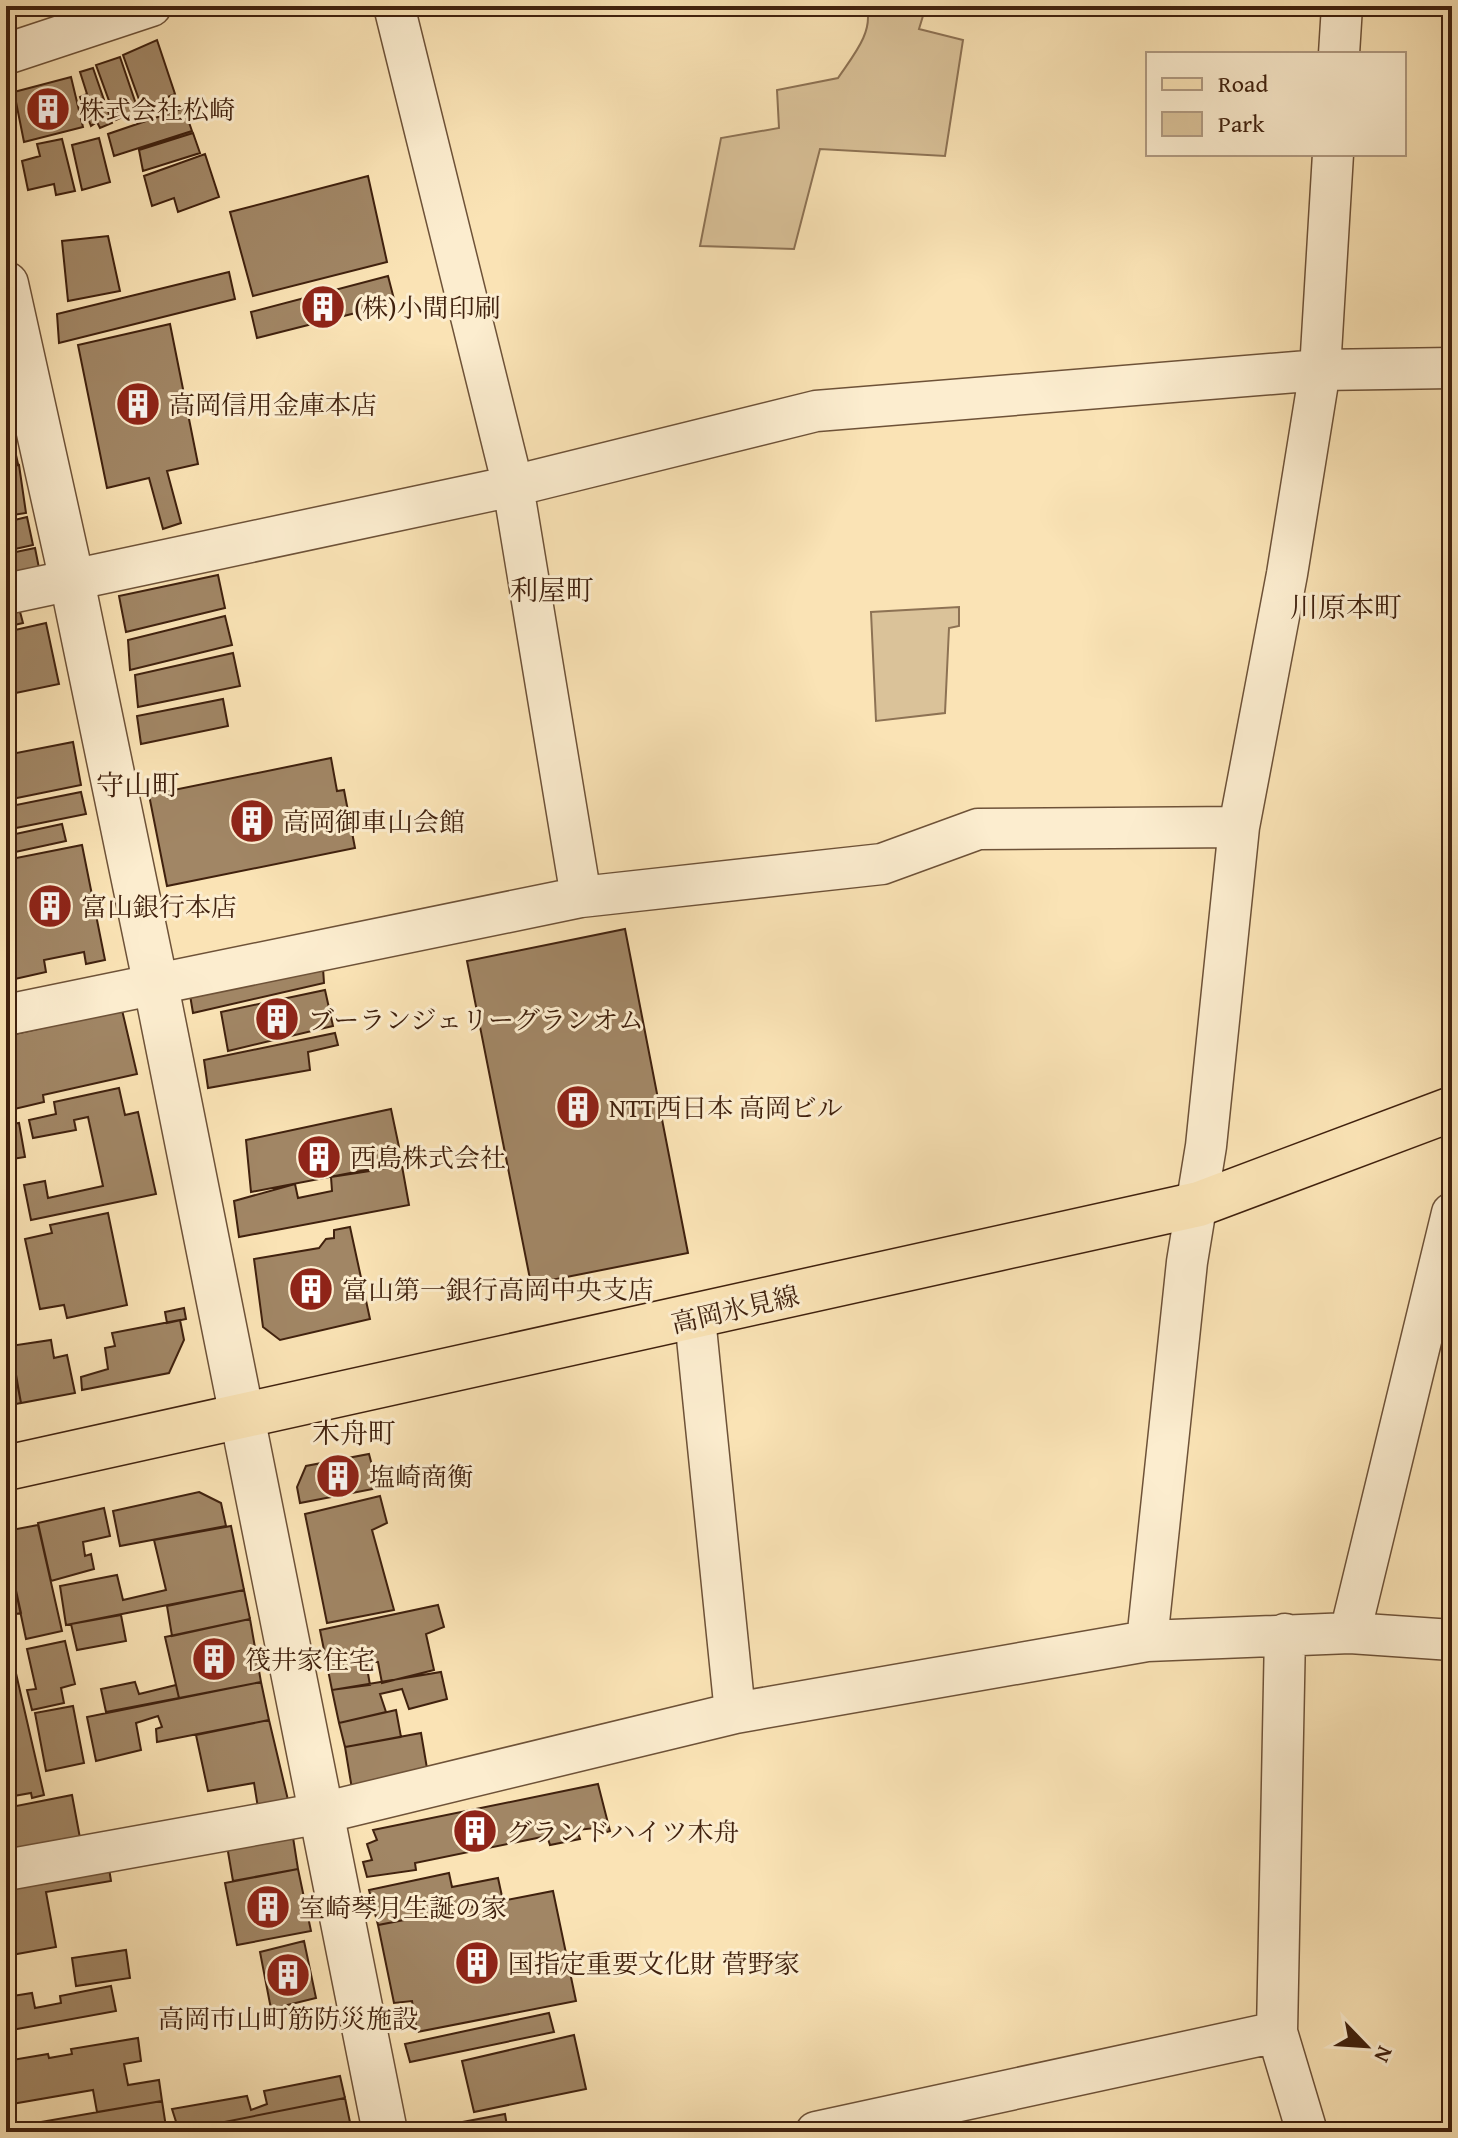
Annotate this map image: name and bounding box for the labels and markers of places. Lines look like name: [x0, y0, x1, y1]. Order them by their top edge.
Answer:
building icon: 株式会社松崎: [24, 85, 72, 133]
place label: 株式会社松崎: [79, 90, 235, 129]
building icon: (株)小間印刷: [299, 283, 347, 331]
place label: (株)小間印刷: [354, 288, 501, 327]
building icon: 高岡信用金庫本店: [114, 380, 162, 428]
place label: 高岡信用金庫本店: [169, 385, 377, 424]
building icon: 高岡御車山会館: [228, 797, 276, 845]
place label: 高岡御車山会館: [283, 802, 465, 841]
building icon: 富山銀行本店: [26, 882, 74, 930]
place label: 富山銀行本店: [81, 887, 237, 926]
building icon: ブーランジェリーグランオム: [253, 995, 301, 1043]
place label: ブーランジェリーグランオム: [308, 1000, 644, 1039]
building icon: NTT西日本 高岡ビル: [554, 1083, 602, 1131]
place label: NTT西日本 高岡ビル: [609, 1088, 843, 1127]
building icon: 西島株式会社: [295, 1133, 343, 1181]
place label: 西島株式会社: [350, 1138, 506, 1177]
building icon: 富山第一銀行高岡中央支店: [287, 1265, 335, 1313]
place label: 富山第一銀行高岡中央支店: [342, 1270, 654, 1309]
building icon: 塩崎商衡: [314, 1452, 362, 1500]
place label: 塩崎商衡: [369, 1457, 473, 1496]
building icon: 筏井家住宅: [190, 1635, 238, 1683]
place label: 筏井家住宅: [245, 1640, 375, 1679]
building icon: グランドハイツ木舟: [451, 1807, 499, 1855]
place label: グランドハイツ木舟: [506, 1812, 739, 1851]
building icon: 室崎琴月生誕の家: [244, 1883, 292, 1931]
place label: 室崎琴月生誕の家: [299, 1888, 507, 1927]
building icon: 国指定重要文化財 菅野家: [453, 1939, 501, 1987]
place label: 国指定重要文化財 菅野家: [508, 1944, 800, 1983]
building icon: 高岡市山町筋防災施設: [264, 1951, 312, 1999]
place label: 高岡市山町筋防災施設: [158, 1999, 418, 2038]

